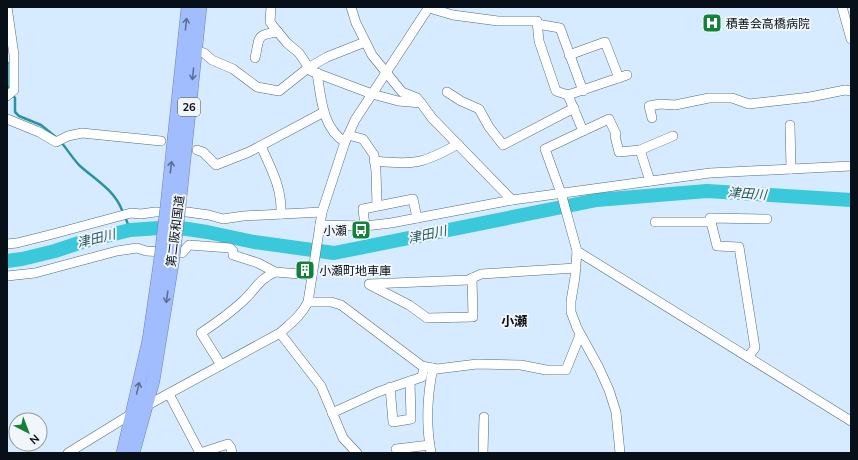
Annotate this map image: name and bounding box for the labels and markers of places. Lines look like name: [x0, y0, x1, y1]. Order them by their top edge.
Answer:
hospital icon: 積善会高橋病院: [701, 12, 723, 34]
place label: 積善会高橋病院: [726, 16, 810, 31]
bus stop icon: 小瀬: [350, 219, 372, 241]
place label: 小瀬: [323, 223, 347, 238]
building icon: 小瀬町地車庫: [294, 259, 316, 281]
place label: 小瀬町地車庫: [319, 263, 391, 278]

